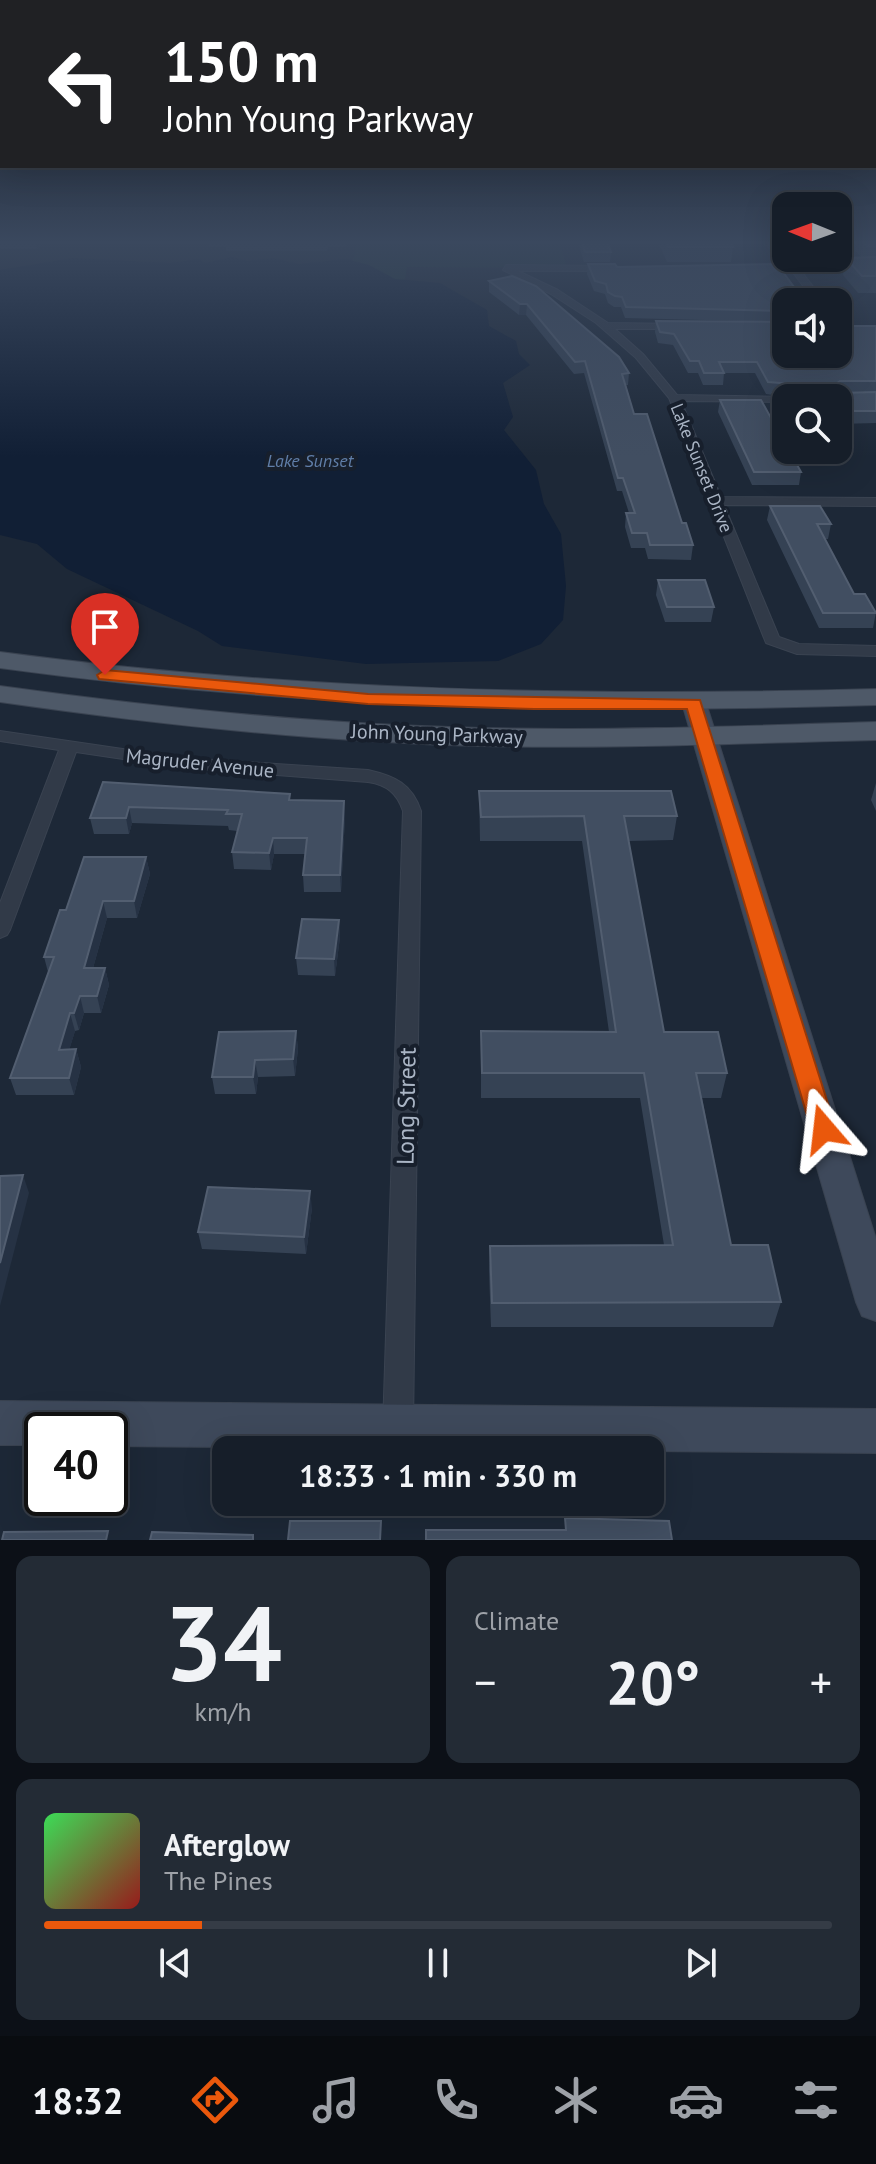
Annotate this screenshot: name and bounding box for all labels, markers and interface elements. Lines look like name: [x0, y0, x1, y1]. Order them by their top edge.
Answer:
text: 150 m: [164, 25, 319, 97]
icon: left: [32, 32, 136, 136]
text: John Young Parkway: [164, 95, 473, 142]
north arrow: [772, 192, 852, 272]
map controls: [772, 192, 852, 464]
button: sound: [772, 288, 852, 368]
button: search: [772, 384, 852, 464]
street label: Lake Sunset Drive: [666, 400, 738, 536]
water label: Lake Sunset: [267, 449, 355, 472]
pin: [71, 593, 139, 675]
icon: arrive: [83, 605, 127, 649]
street label: John Young Parkway: [350, 718, 524, 750]
street label: Magruder Avenue: [125, 742, 275, 784]
street label: Long Street: [389, 1047, 423, 1165]
position arrow: [782, 1087, 866, 1171]
speed limit sign: 40: [24, 1412, 128, 1516]
text: 18:33 · 1 min · 330 m: [299, 1456, 577, 1495]
text: 34: [164, 1575, 282, 1710]
text: Climate: [474, 1604, 559, 1637]
text: 20°: [606, 1643, 700, 1721]
text: −: [474, 1653, 496, 1710]
text: +: [810, 1653, 832, 1710]
text: km/h: [195, 1695, 252, 1728]
text: Afterglow: [164, 1825, 290, 1864]
text: The Pines: [164, 1864, 273, 1897]
icon: previous: [153, 1941, 197, 1985]
icon: pause: [416, 1941, 460, 1985]
icon: next: [679, 1941, 723, 1985]
icon: directions: [187, 2072, 243, 2128]
icon: music: [308, 2072, 364, 2128]
icon: phone: [428, 2072, 484, 2128]
icon: climate: [548, 2072, 604, 2128]
icon: car: [668, 2072, 724, 2128]
icon: filters: [788, 2072, 844, 2128]
text: 18:32: [32, 2077, 123, 2124]

